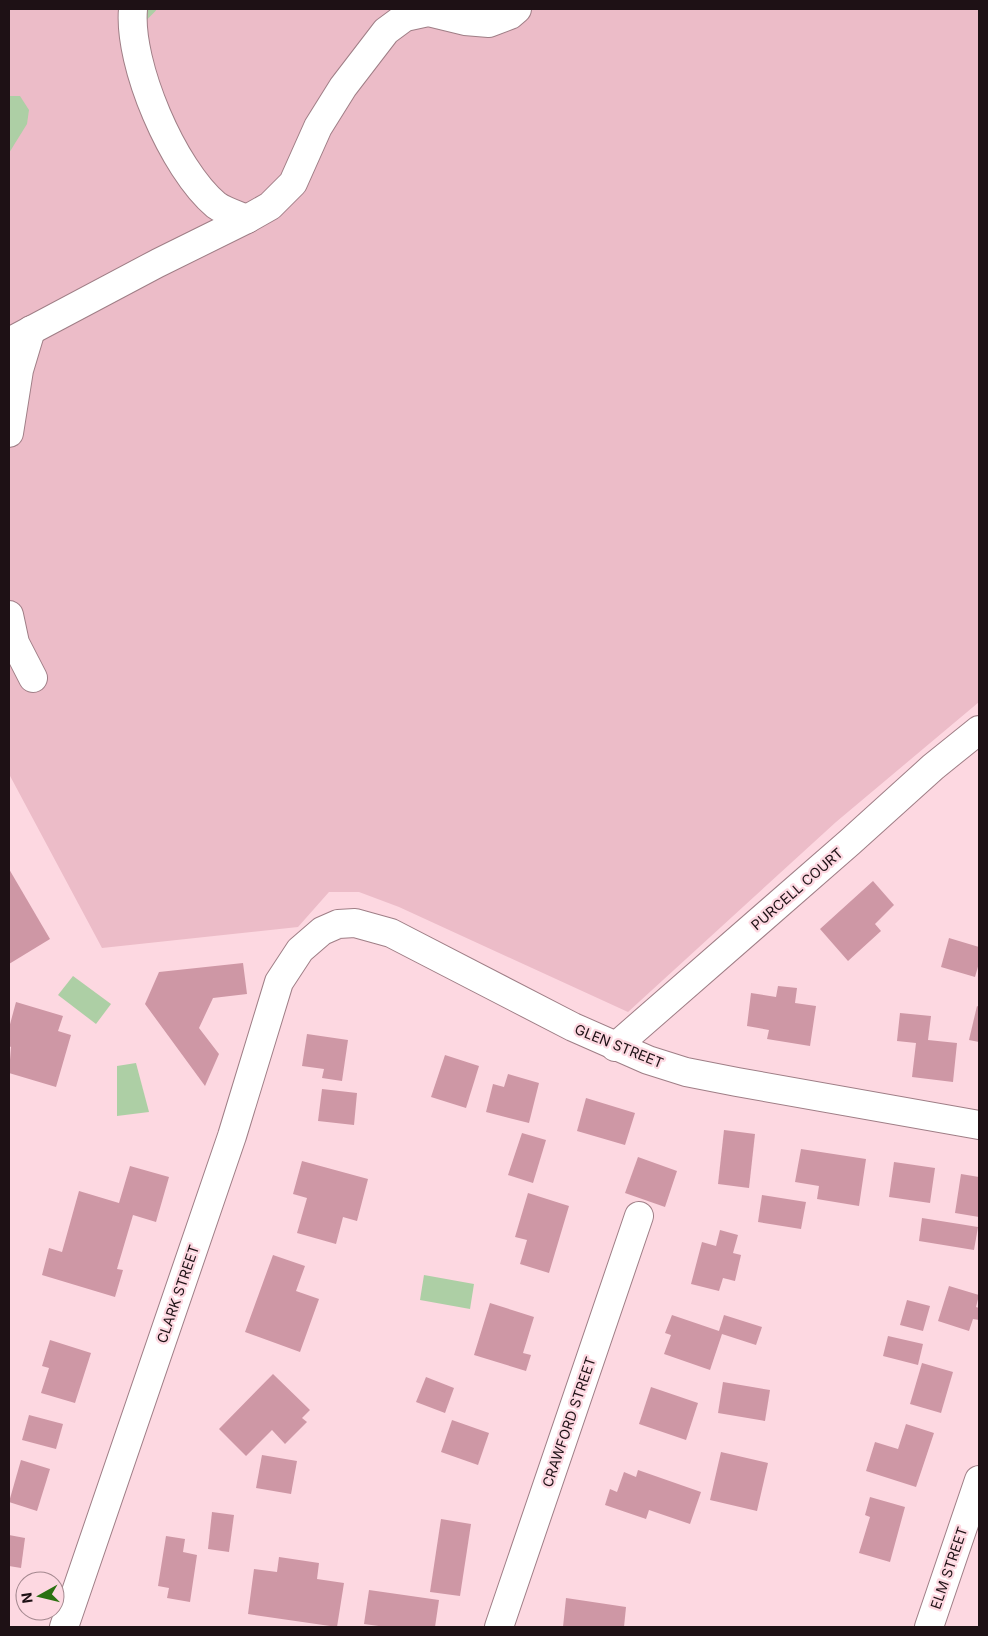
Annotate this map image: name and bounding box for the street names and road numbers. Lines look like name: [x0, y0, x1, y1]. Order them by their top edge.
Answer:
street label: PURCELL COURT: [747, 844, 846, 933]
street label: GLEN STREET: [572, 1020, 666, 1071]
street label: CLARK STREET: [153, 1242, 202, 1345]
street label: CRAWFORD STREET: [538, 1354, 599, 1489]
street label: ELM STREET: [927, 1525, 971, 1611]

